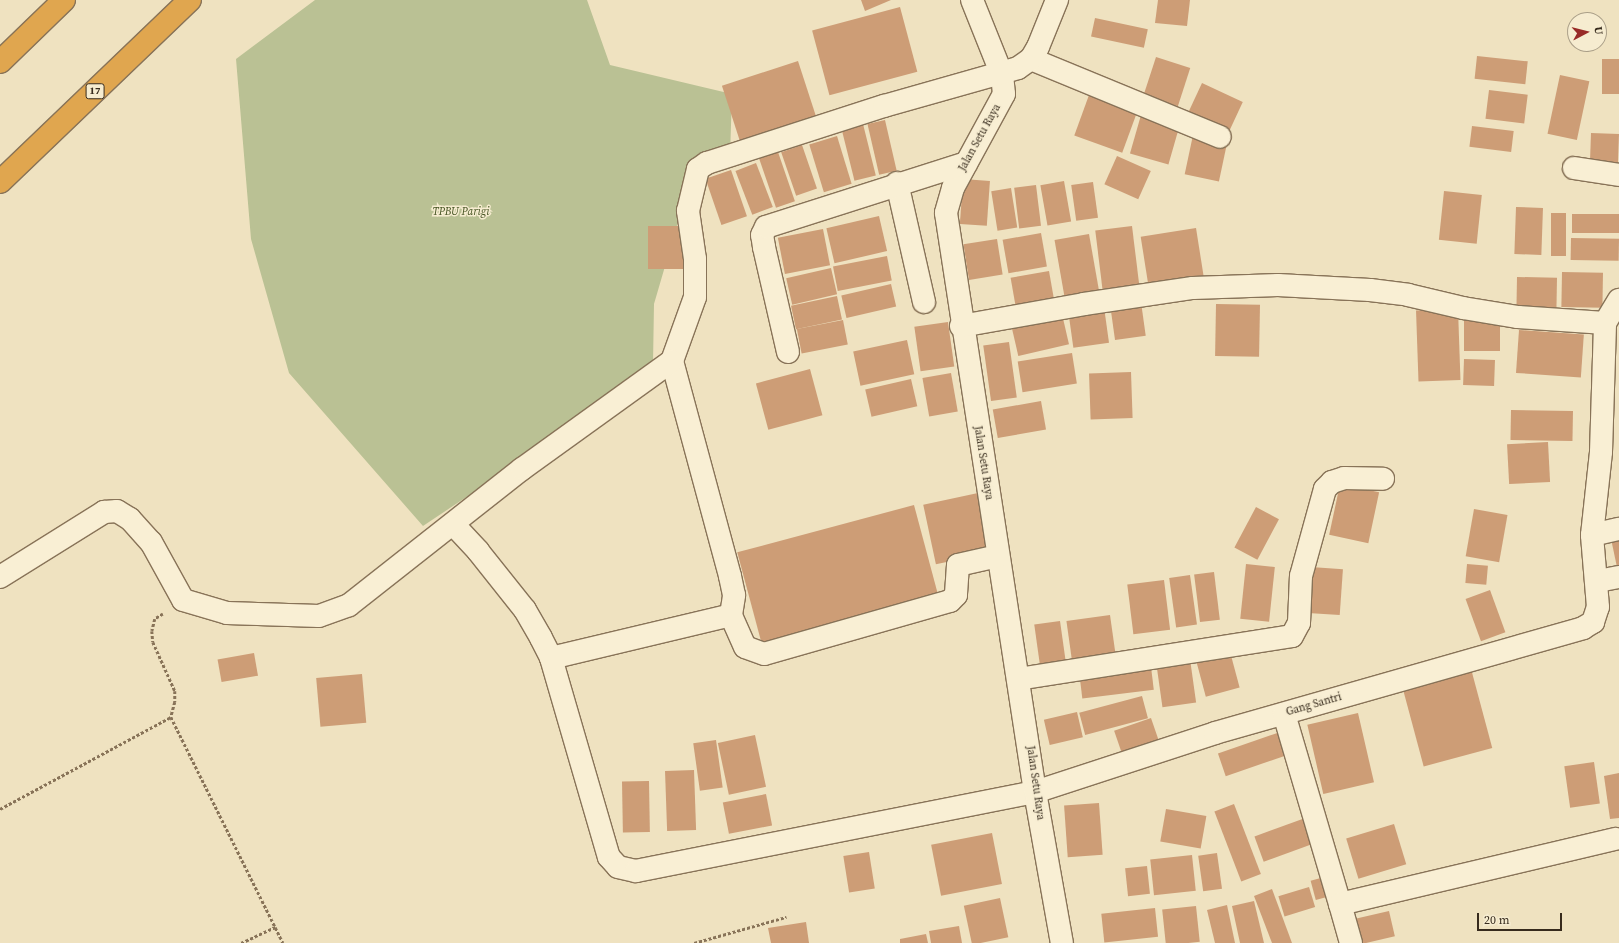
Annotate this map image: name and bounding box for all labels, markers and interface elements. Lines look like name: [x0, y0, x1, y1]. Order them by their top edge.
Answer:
north arrow: [1567, 12, 1607, 52]
text: U: [1590, 26, 1606, 35]
road number: 17: [85, 83, 105, 99]
street label: Jalan Setu Raya: [956, 102, 1004, 174]
park label: TPBU Parigi: [432, 205, 490, 219]
street label: Jalan Setu Raya: [971, 425, 995, 501]
street label: Gang Santri: [1285, 691, 1343, 719]
street label: Jalan Setu Raya: [1023, 745, 1047, 821]
scale bar: [1479, 905, 1564, 931]
text: 20 m: [1484, 912, 1510, 928]

